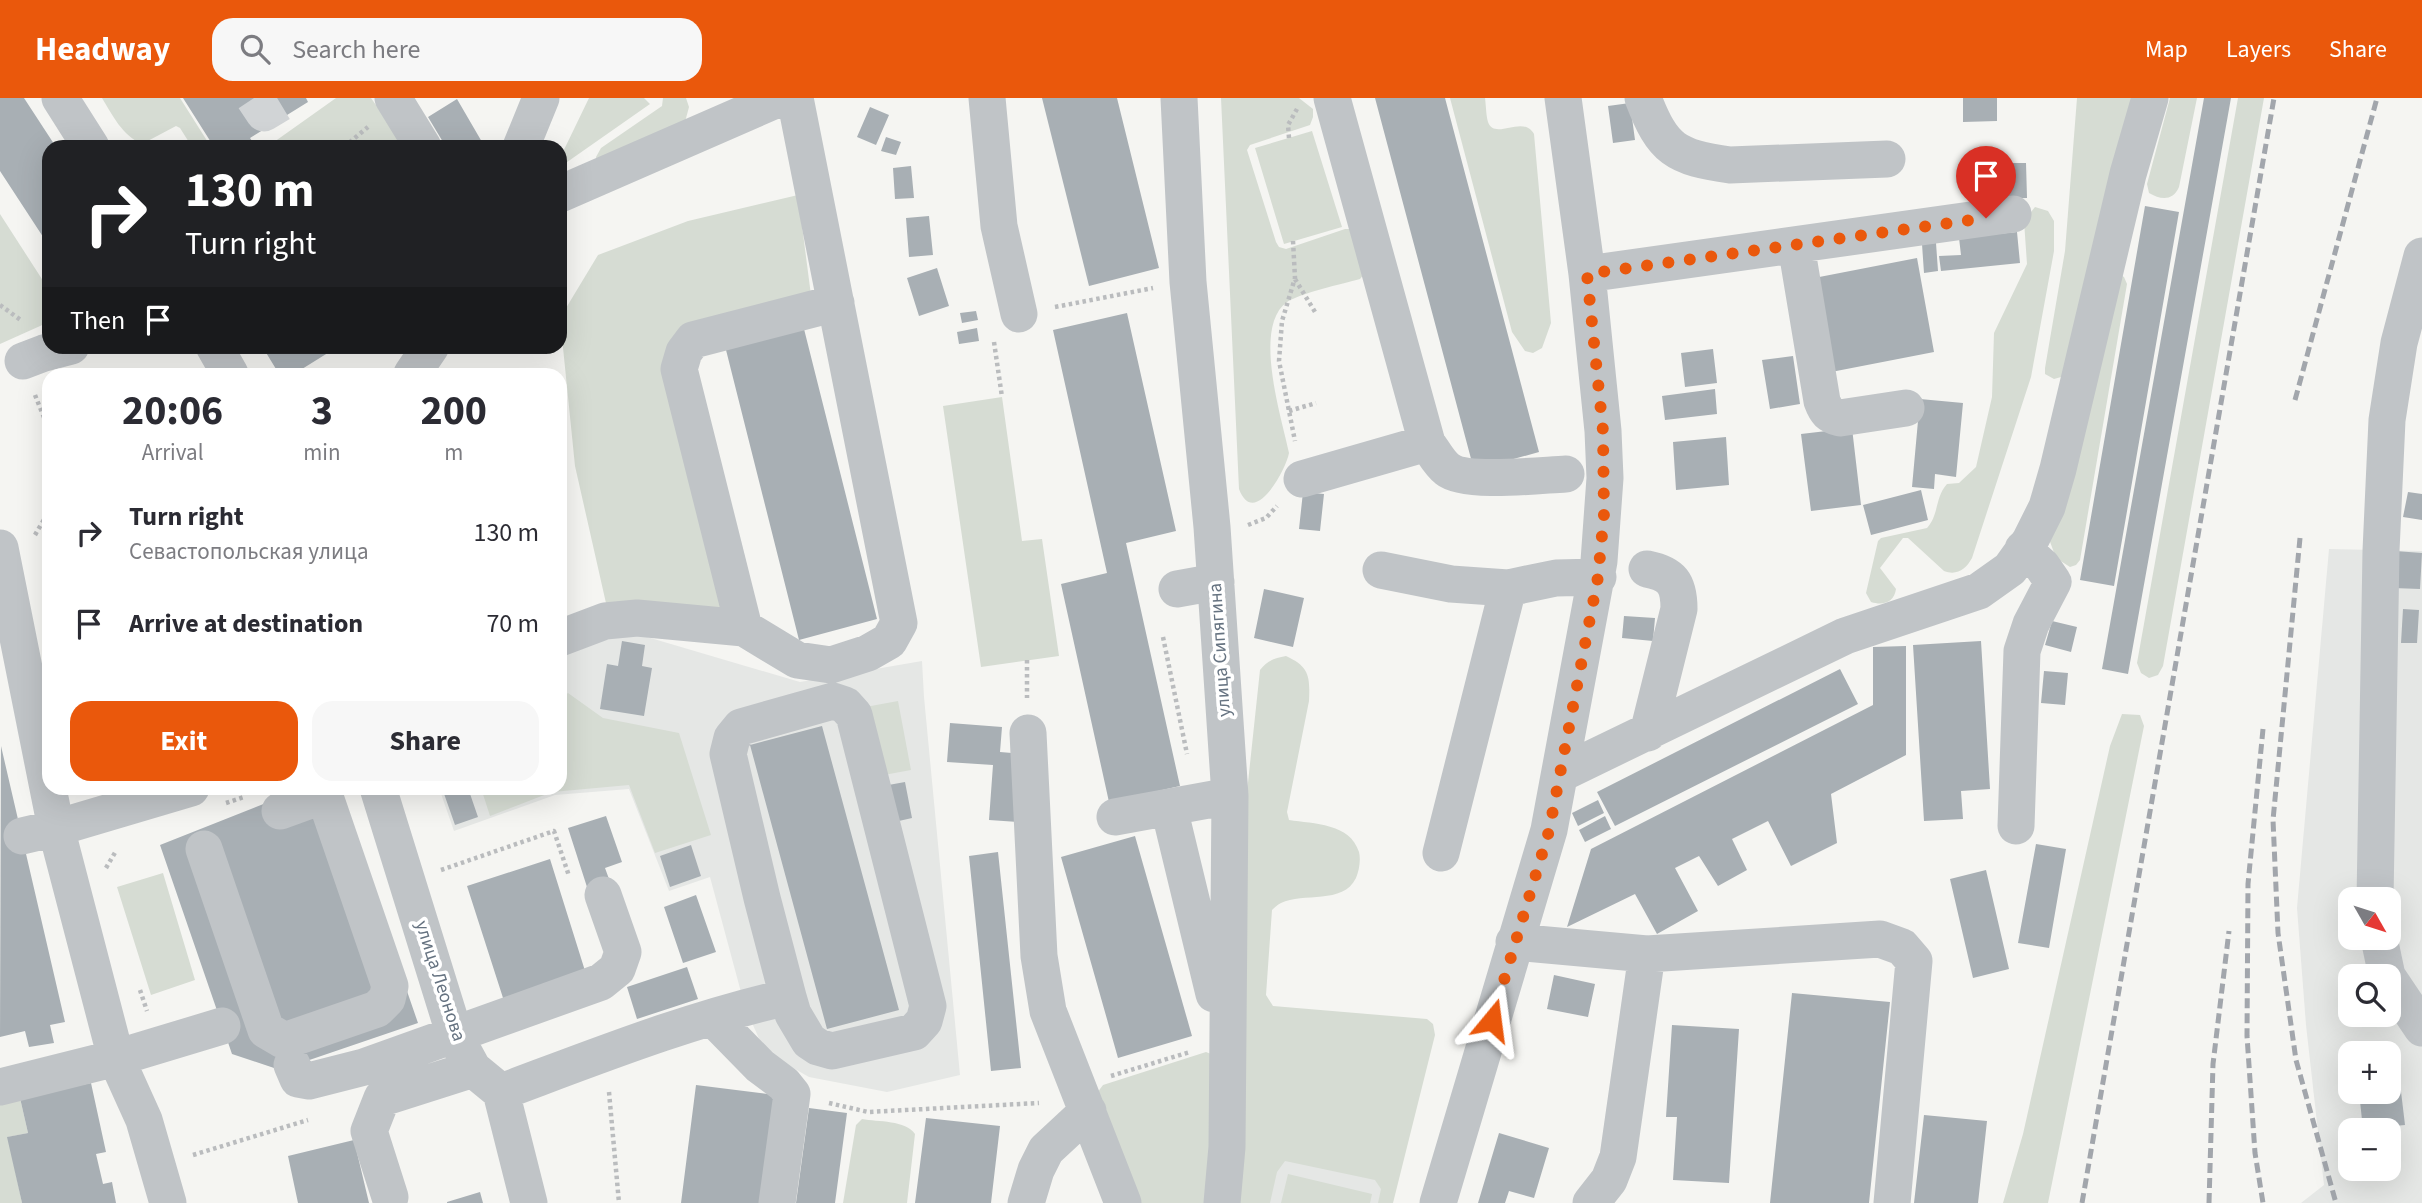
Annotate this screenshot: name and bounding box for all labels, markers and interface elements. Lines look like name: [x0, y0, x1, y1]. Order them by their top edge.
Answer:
search box: [212, 18, 702, 81]
text: Headway: [35, 26, 170, 73]
icon: search: [236, 30, 274, 68]
text: Search here: [292, 31, 420, 68]
text: Map: [2145, 32, 2188, 67]
text: Layers: [2226, 32, 2291, 67]
text: Share: [2329, 32, 2387, 67]
pin: [1956, 146, 2016, 218]
text: 130 m: [185, 156, 314, 226]
icon: arrive: [1967, 157, 2005, 195]
icon: right: [70, 168, 161, 259]
text: Turn right: [185, 221, 316, 267]
icon: arrive: [139, 301, 177, 339]
text: Then: [70, 302, 125, 339]
text: 20:06: [122, 381, 223, 441]
text: 3: [311, 381, 333, 441]
text: 200: [420, 381, 487, 441]
text: Arrival: [142, 436, 204, 469]
text: min: [303, 436, 341, 469]
text: m: [444, 436, 463, 469]
text: Turn right: [129, 498, 244, 535]
icon: right: [70, 514, 108, 552]
text: 130 m: [473, 514, 539, 551]
text: Севастопольская улица: [129, 535, 368, 568]
street label: улица Сипягина: [1202, 582, 1238, 718]
icon: arrive: [70, 605, 108, 643]
text: Arrive at destination: [129, 605, 363, 642]
text: 70 m: [486, 605, 539, 642]
button: Exit: [70, 701, 298, 781]
button: Share: [312, 701, 539, 781]
north arrow: [2338, 887, 2401, 950]
map controls: [2338, 887, 2401, 1181]
street label: улица Леонова: [408, 917, 472, 1045]
button: search: [2338, 964, 2401, 1027]
position arrow: [1455, 983, 1529, 1057]
button: +: [2338, 1041, 2401, 1104]
button: −: [2338, 1118, 2401, 1181]

